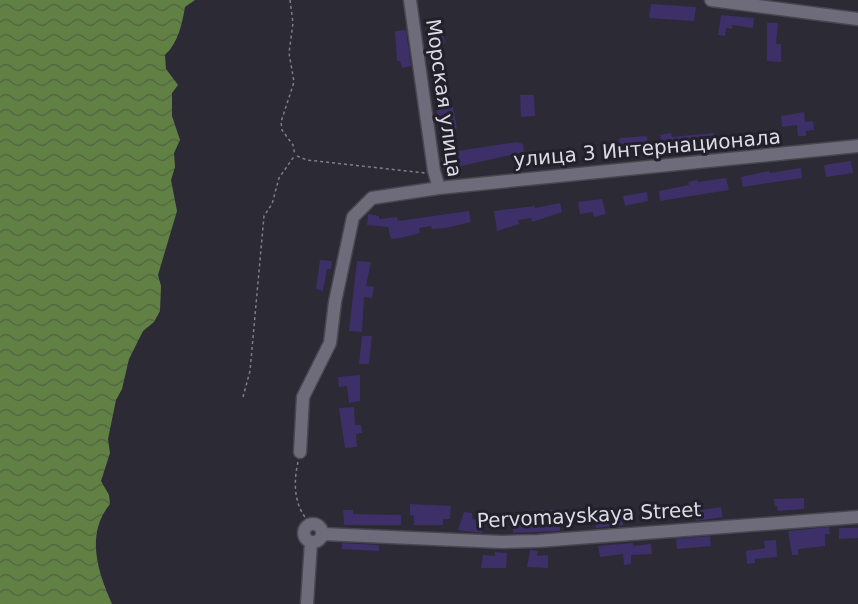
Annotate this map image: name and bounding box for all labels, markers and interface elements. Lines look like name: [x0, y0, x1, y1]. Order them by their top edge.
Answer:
street label: Морская улица: [421, 17, 467, 179]
street label: улица 3 Интернационала: [512, 124, 782, 172]
street label: Pervomayskaya Street: [476, 497, 702, 533]

